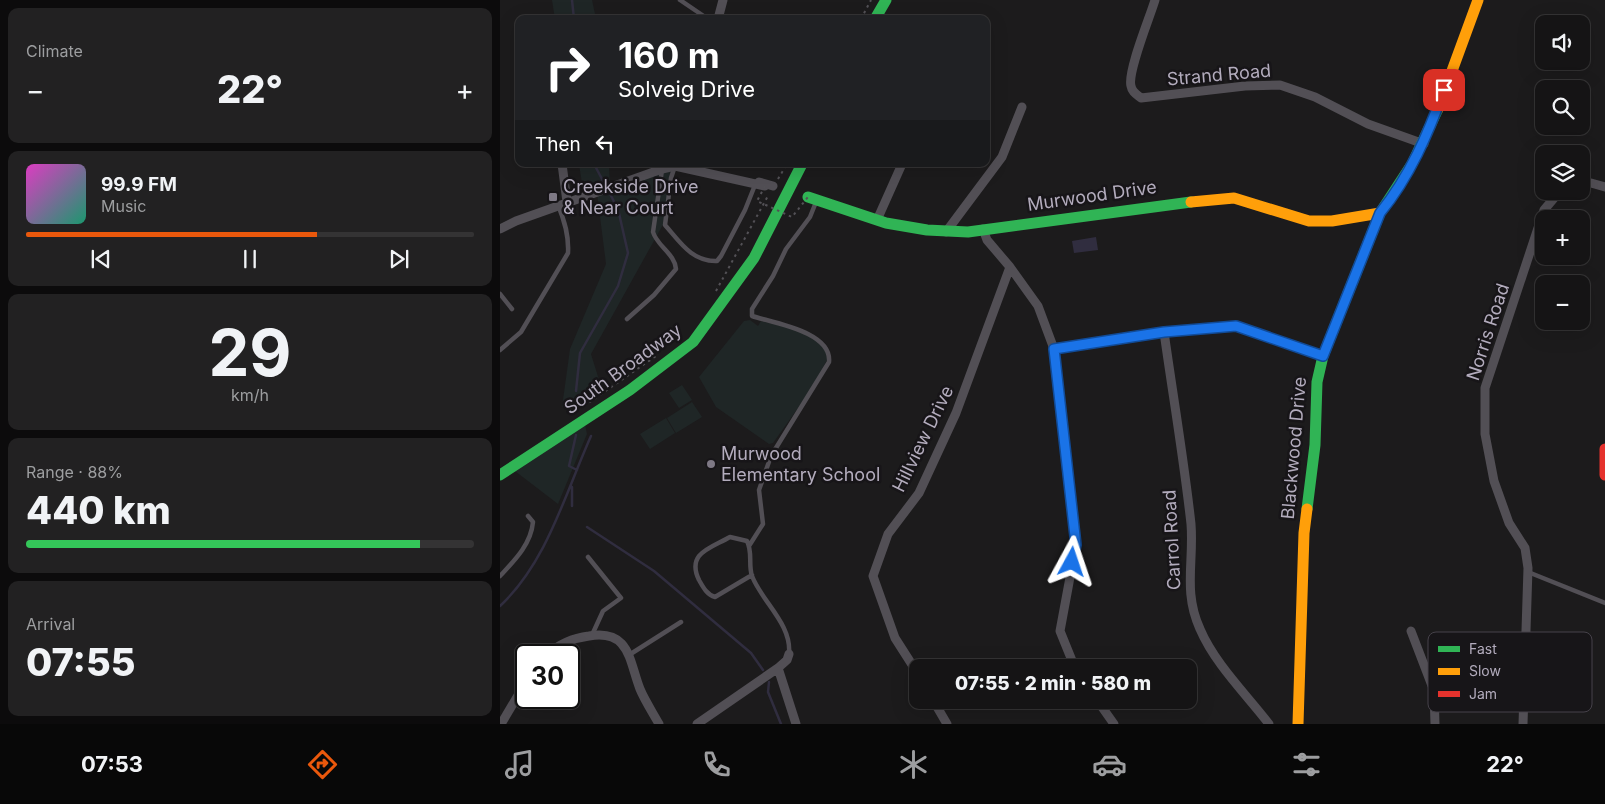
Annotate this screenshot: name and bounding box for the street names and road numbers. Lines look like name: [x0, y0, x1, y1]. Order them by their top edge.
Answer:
street label: Strand Road: [1166, 59, 1272, 90]
street label: Murwood Drive: [1026, 176, 1158, 215]
street label: Norris Road: [1462, 281, 1513, 383]
street label: South Broadway: [560, 319, 685, 418]
street label: Blackwood Drive: [1277, 376, 1310, 520]
street label: Hillview Drive: [888, 382, 957, 495]
street label: Carrol Road: [1158, 489, 1185, 591]

